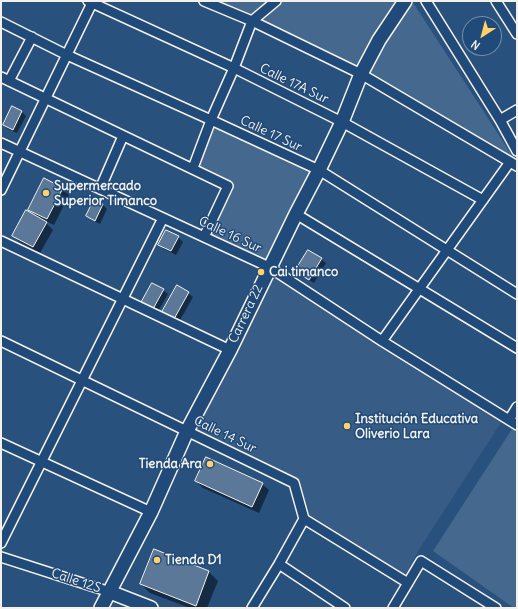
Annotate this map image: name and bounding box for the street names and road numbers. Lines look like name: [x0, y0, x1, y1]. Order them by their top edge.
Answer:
street label: Calle 17A Sur: [257, 61, 331, 107]
street label: Calle 17 Sur: [238, 113, 304, 155]
street label: Calle 16 Sur: [196, 214, 264, 256]
street label: Carrera 22: [226, 282, 266, 346]
street label: Calle 14 Sur: [191, 413, 259, 457]
street label: Calle 12S: [49, 566, 103, 596]

